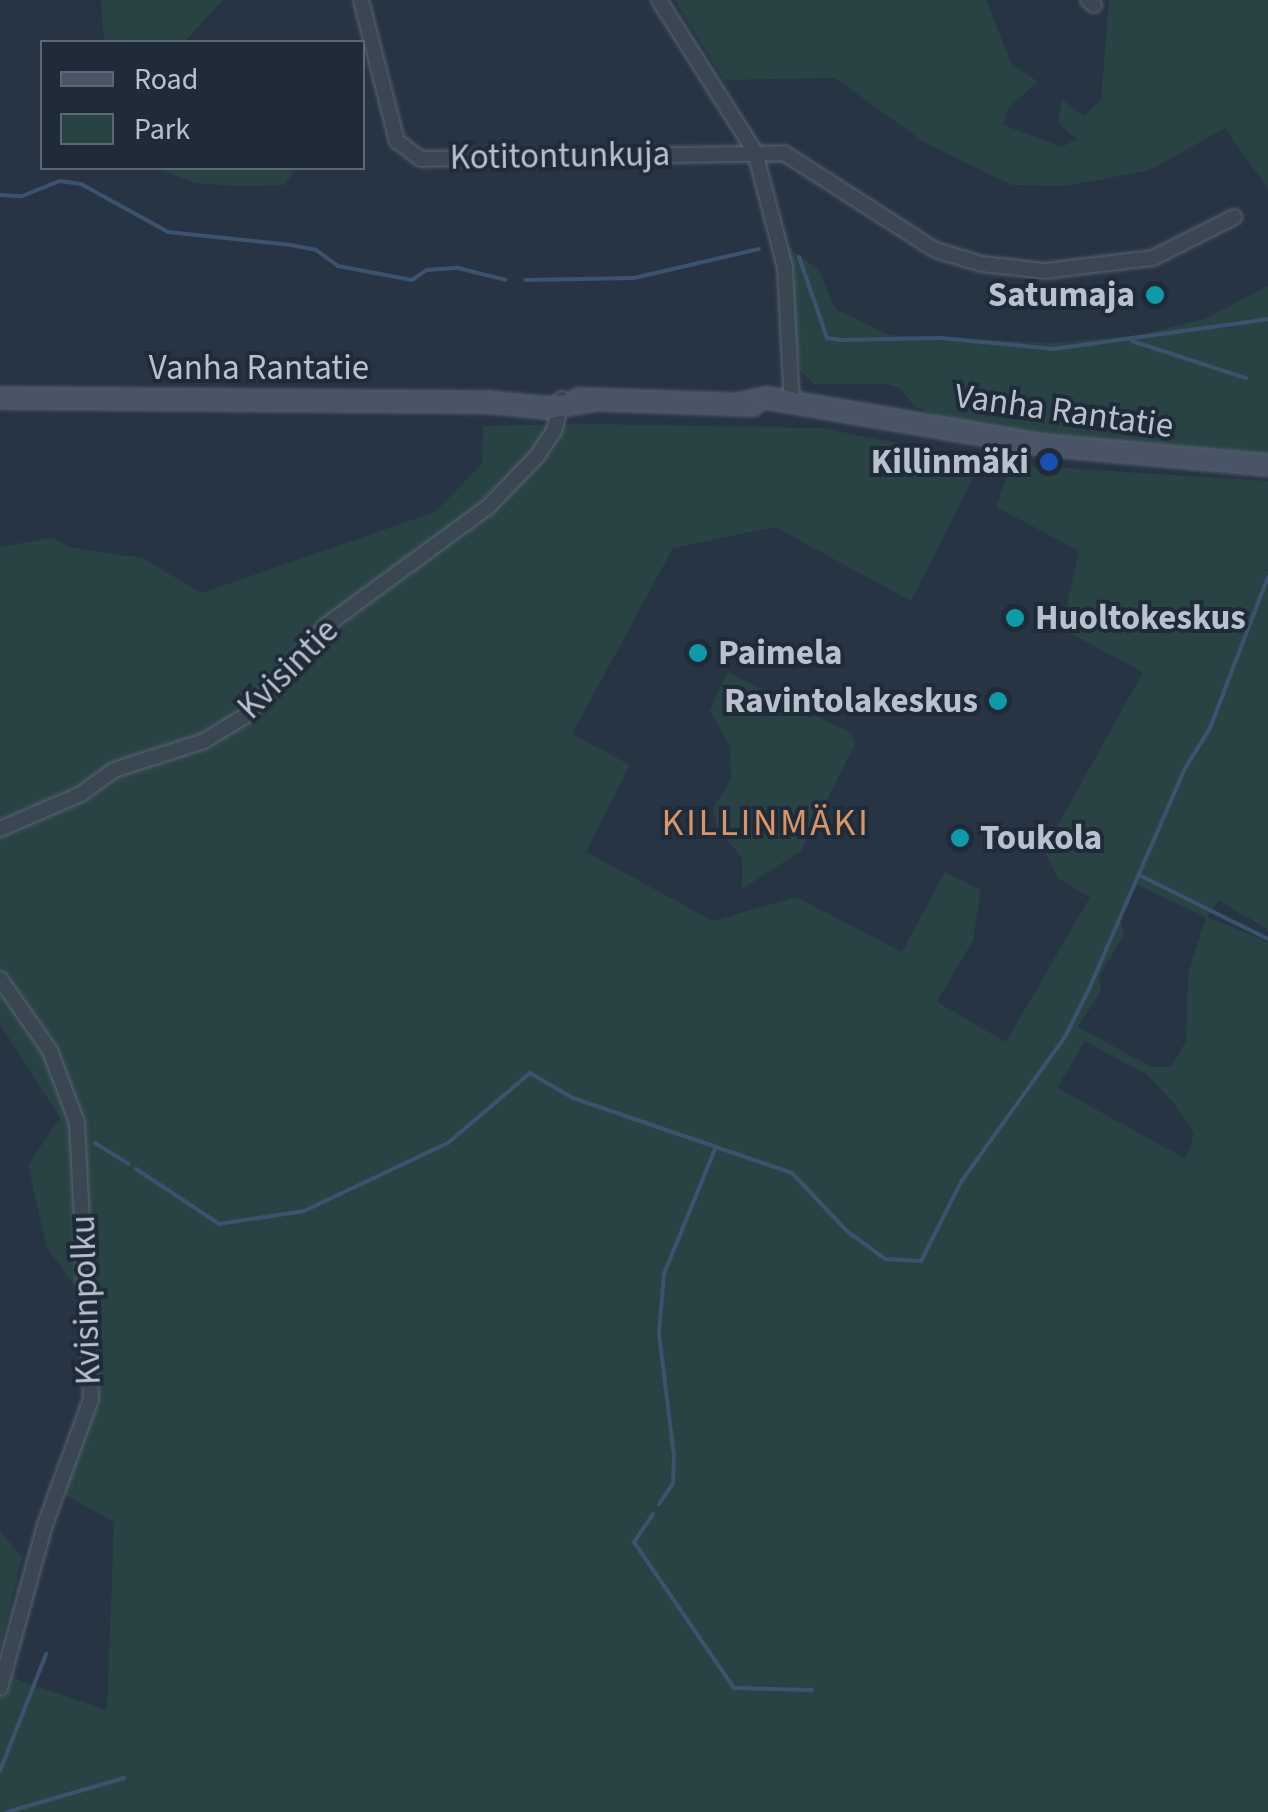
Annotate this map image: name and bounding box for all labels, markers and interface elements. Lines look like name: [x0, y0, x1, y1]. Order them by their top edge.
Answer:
legend: [40, 40, 365, 170]
text: Road: [134, 58, 198, 101]
text: Park: [134, 108, 190, 151]
street label: Kotitontunkuja: [449, 133, 671, 179]
place label: Satumaja: [988, 274, 1135, 316]
marker: Satumaja: [1144, 284, 1166, 306]
street label: Vanha Rantatie: [149, 347, 369, 389]
street label: Vanha Rantatie: [952, 375, 1176, 447]
place label: Killinmäki: [871, 441, 1029, 483]
marker: Killinmäki: [1038, 451, 1060, 473]
place label: Huoltokeskus: [1035, 597, 1246, 639]
marker: Huoltokeskus: [1004, 607, 1026, 629]
street label: Kvisintie: [229, 610, 347, 728]
place label: Paimela: [718, 632, 842, 674]
marker: Paimela: [687, 642, 709, 664]
place label: Ravintolakeskus: [724, 680, 978, 722]
marker: Ravintolakeskus: [987, 690, 1009, 712]
district label: KILLINMÄKI: [662, 801, 870, 847]
place label: Toukola: [980, 817, 1102, 859]
marker: Toukola: [949, 827, 971, 849]
street label: Kvisinpolku: [62, 1214, 110, 1386]

